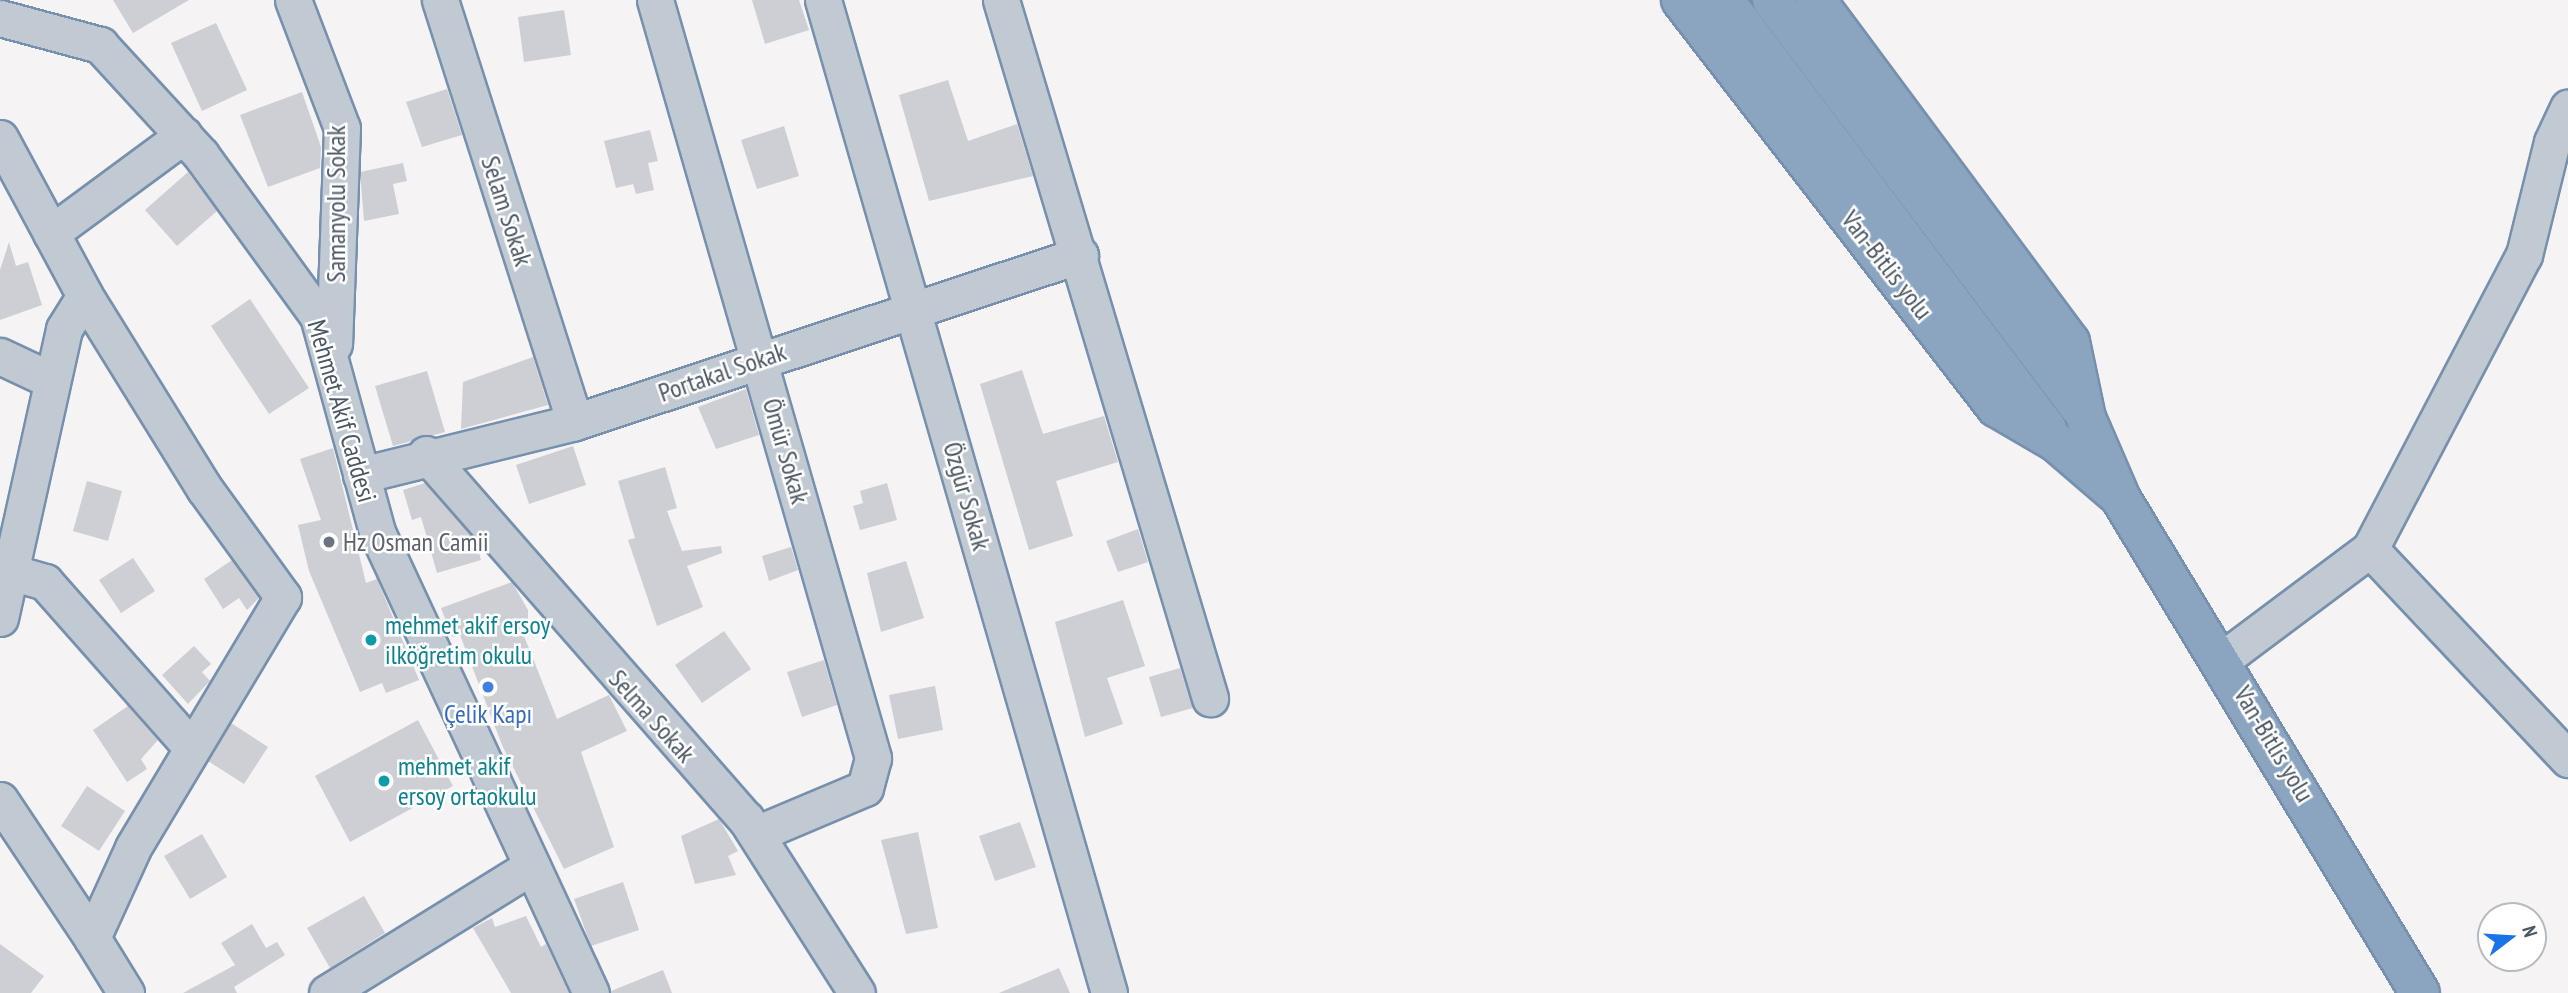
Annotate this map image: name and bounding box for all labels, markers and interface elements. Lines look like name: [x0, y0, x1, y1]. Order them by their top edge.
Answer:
street label: Samanyolu Sokak: [320, 125, 352, 283]
street label: Selam Sokak: [475, 152, 539, 270]
street label: Van-Bitlis yolu: [1835, 204, 1939, 326]
street label: Mehmet Akif Caddesi: [301, 316, 383, 506]
street label: Portakal Sokak: [654, 336, 790, 408]
street label: Ömür Sokak: [756, 395, 816, 507]
street label: Özgür Sokak: [937, 438, 997, 554]
place label: Hz Osman Camii: [343, 526, 489, 558]
marker: Hz Osman Camii: [321, 534, 337, 550]
place label: mehmet akif ersoy ilköğretim okulu: [385, 609, 550, 670]
marker: mehmet akif ersoy ilköğretim okulu: [363, 632, 379, 648]
street label: Selma Sokak: [602, 663, 702, 769]
marker: Çelik Kapı: [480, 679, 496, 695]
street label: Van-Bitlis yolu: [2227, 680, 2321, 808]
place label: Çelik Kapı: [444, 698, 532, 730]
place label: mehmet akif ersoy ortaokulu: [398, 750, 537, 812]
marker: mehmet akif ersoy ortaokulu: [376, 773, 392, 789]
north arrow: [2477, 902, 2547, 972]
text: N: [2517, 923, 2543, 940]

